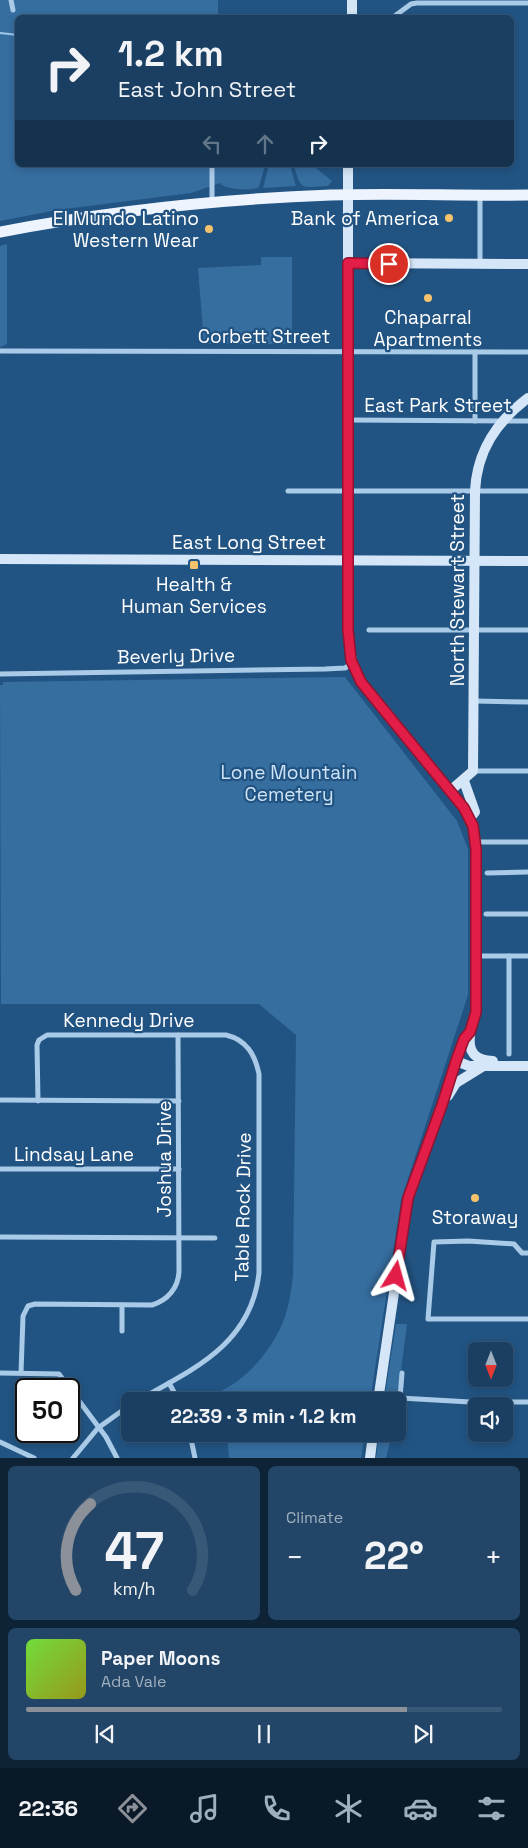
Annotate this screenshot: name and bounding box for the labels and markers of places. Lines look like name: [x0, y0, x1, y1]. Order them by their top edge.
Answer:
place label: El Mundo Latino Western Wear: [53, 206, 199, 253]
place label: Bank of America: [291, 206, 439, 231]
marker: Bank of America: [443, 212, 455, 224]
marker: El Mundo Latino Western Wear: [203, 223, 215, 235]
pin: [368, 243, 410, 285]
marker: Chaparral Apartments: [422, 292, 434, 304]
place label: Chaparral Apartments: [374, 305, 482, 352]
marker: Health & Human Services: [188, 559, 200, 571]
place label: Health & Human Services: [121, 572, 267, 619]
marker: Storaway: [469, 1192, 481, 1204]
place label: Storaway: [432, 1205, 518, 1230]

